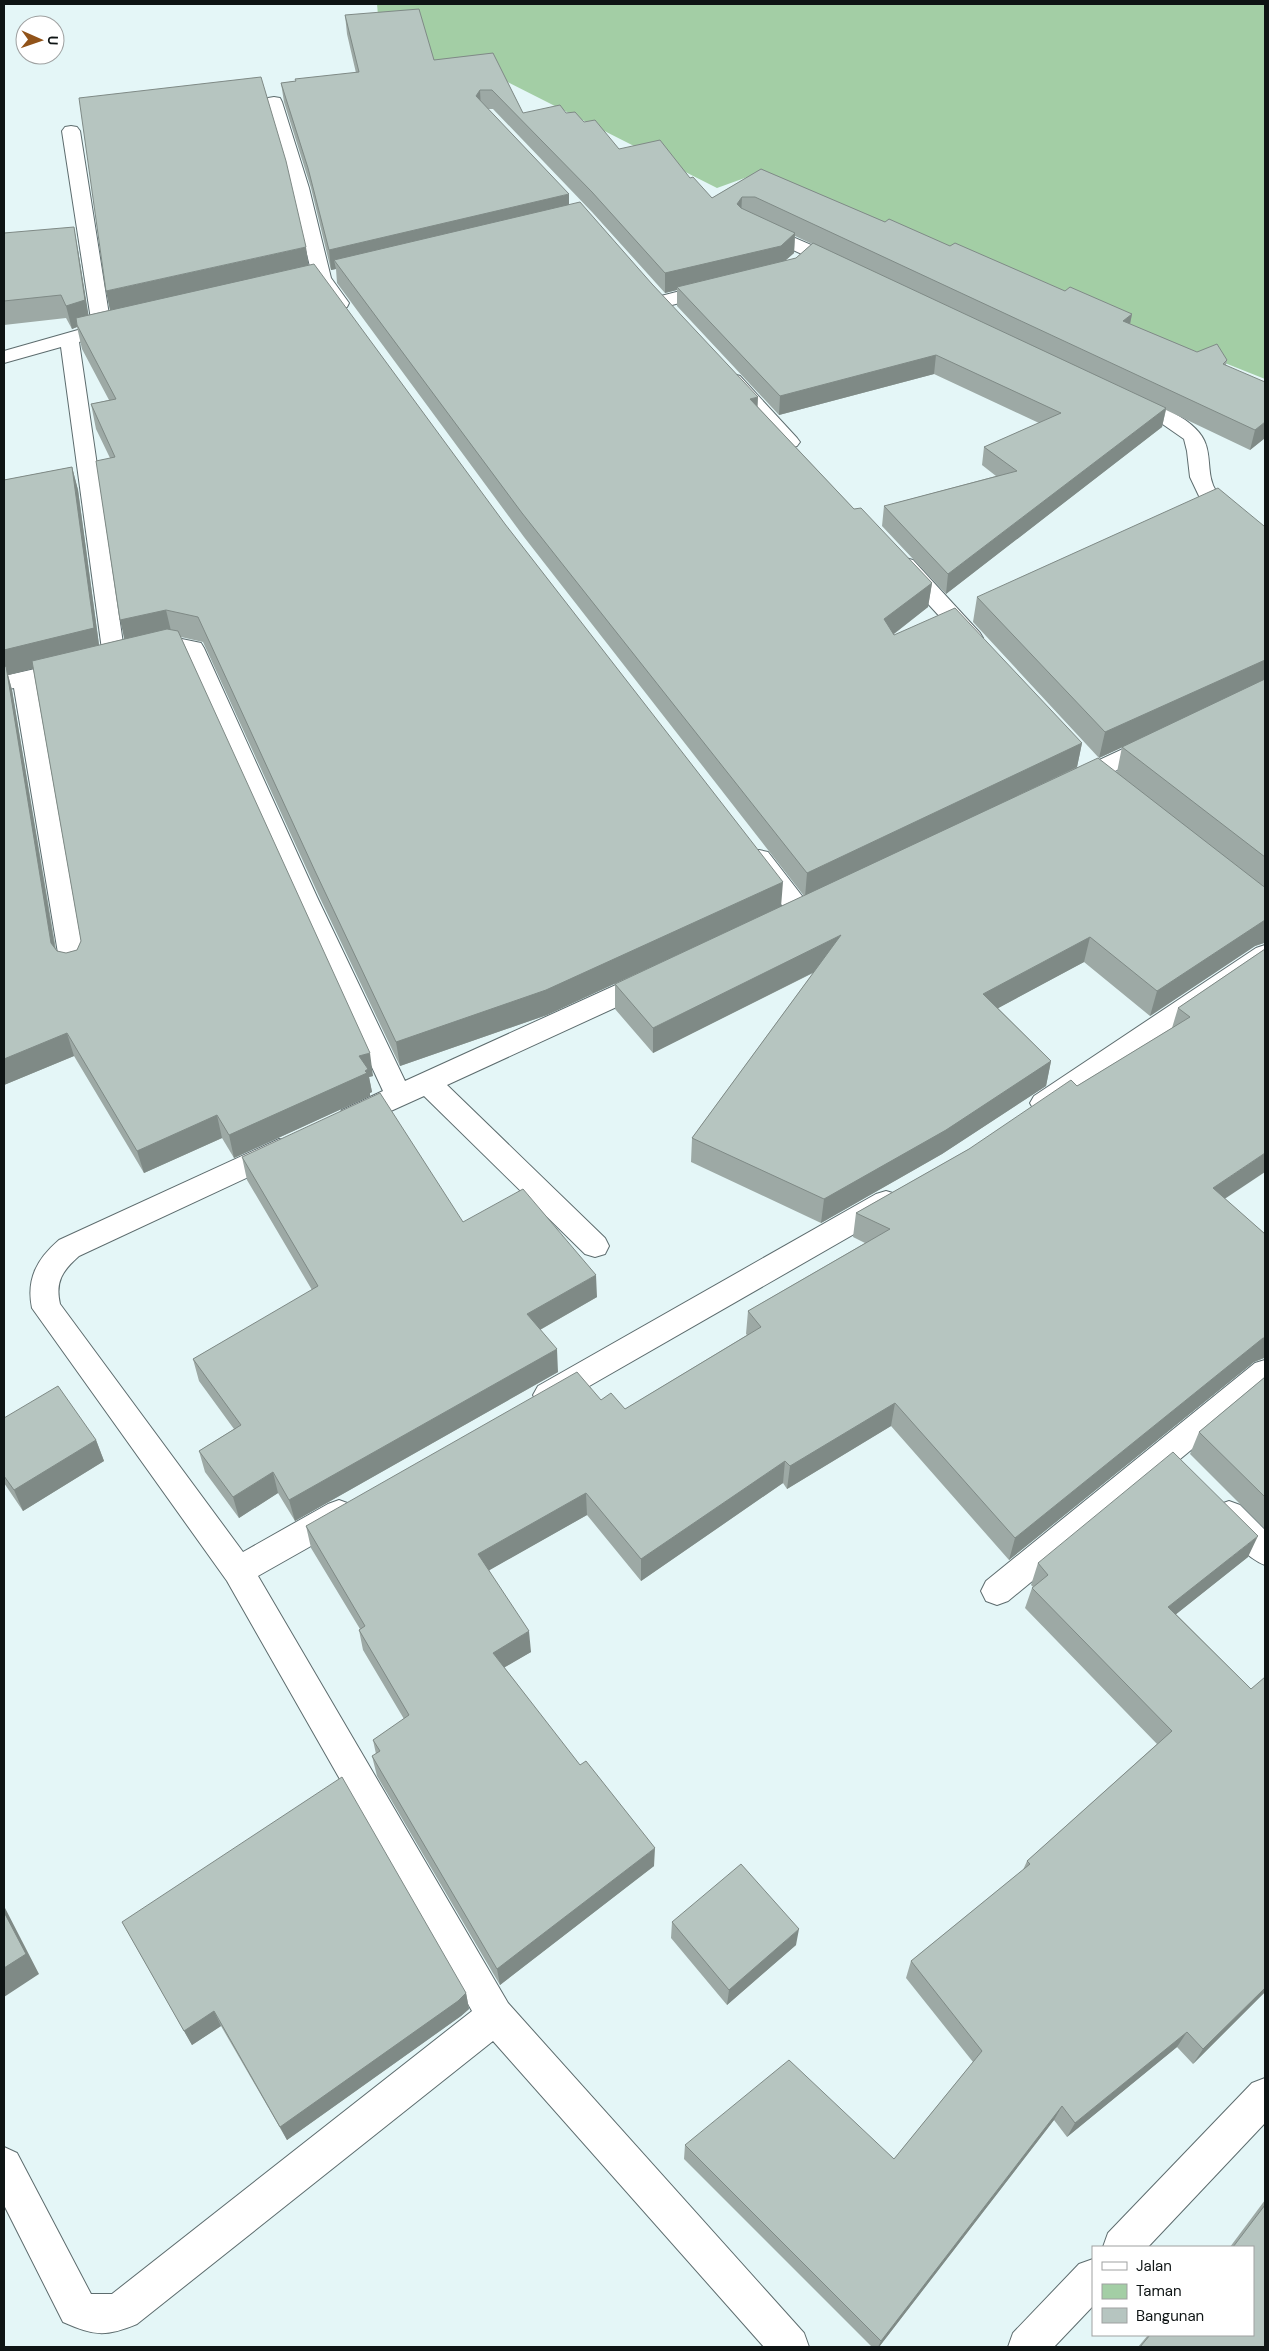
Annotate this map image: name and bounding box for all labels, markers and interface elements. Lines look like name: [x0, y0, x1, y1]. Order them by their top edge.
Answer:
north arrow: [15, 15, 65, 65]
text: U: [44, 35, 62, 46]
legend: [1092, 2246, 1254, 2336]
text: Jalan: [1136, 2256, 1172, 2276]
text: Taman: [1136, 2281, 1182, 2301]
text: Bangunan: [1136, 2306, 1204, 2326]

